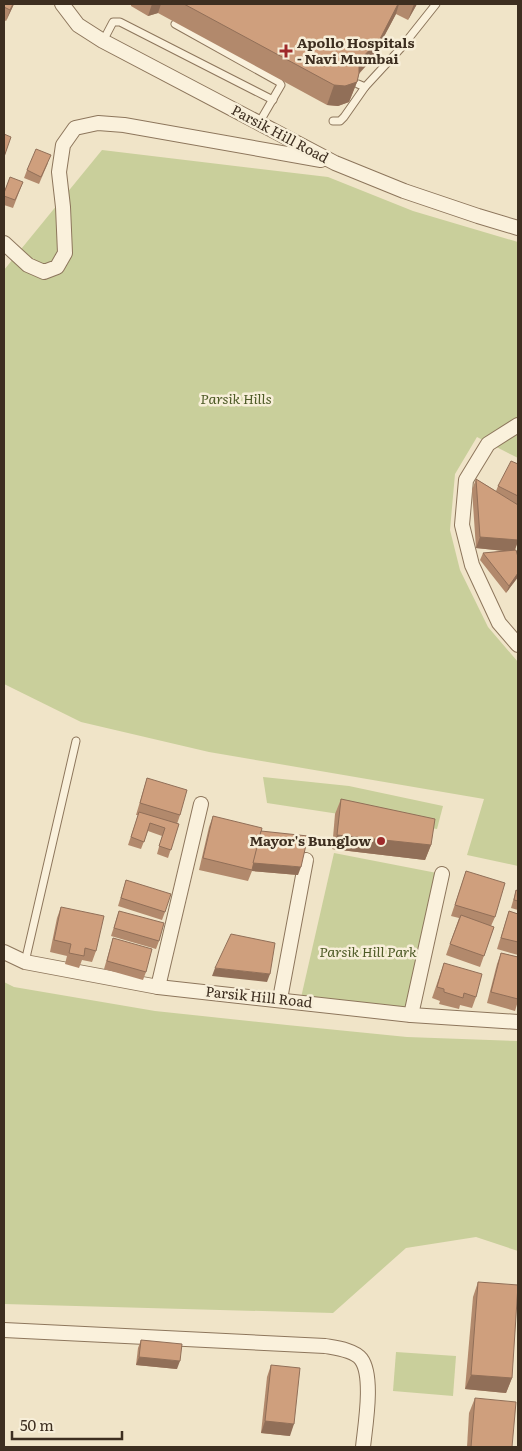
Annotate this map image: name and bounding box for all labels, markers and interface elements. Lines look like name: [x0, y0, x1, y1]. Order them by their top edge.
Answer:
place label: Apollo Hospitals - Navi Mumbai: [297, 32, 414, 68]
marker: Apollo Hospitals - Navi Mumbai: [279, 44, 293, 58]
street label: Parsik Hill Road: [228, 99, 333, 167]
park label: Parsik Hills: [200, 388, 272, 408]
place label: Mayor's Bunglow: [249, 830, 371, 850]
marker: Mayor's Bunglow: [375, 835, 387, 847]
park label: Parsik Hill Park: [319, 941, 417, 961]
street label: Parsik Hill Road: [205, 980, 314, 1012]
scale bar: [12, 1408, 122, 1440]
text: 50 m: [20, 1413, 54, 1436]

